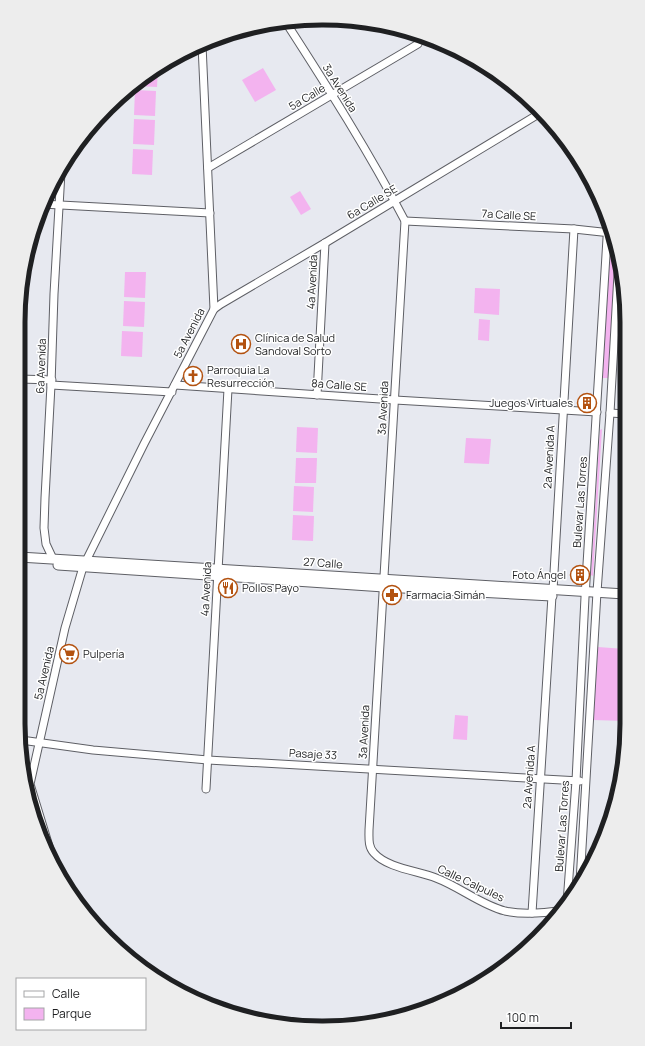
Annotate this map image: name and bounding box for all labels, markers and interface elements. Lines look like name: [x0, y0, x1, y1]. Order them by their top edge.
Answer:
street label: 3a Avenida: [320, 61, 361, 115]
street label: 5a Calle: [286, 79, 328, 113]
street label: 6a Calle SE: [344, 181, 400, 222]
street label: 7a Calle SE: [481, 206, 537, 223]
street label: 4a Avenida: [303, 254, 320, 310]
street label: 5a Avenida: [169, 305, 208, 360]
place label: Clínica de Salud Sandoval Sorto: [255, 330, 335, 358]
hospital icon: Clínica de Salud Sandoval Sorto: [230, 333, 252, 355]
street label: 6a Avenida: [32, 338, 49, 394]
place label: Parroquia La Resurrección: [207, 362, 274, 390]
church icon: Parroquia La Resurrección: [182, 365, 204, 387]
street label: 8a Calle SE: [311, 375, 367, 394]
street label: 3a Avenida: [374, 380, 391, 435]
building icon: Juegos Virtuales: [576, 392, 598, 414]
place label: Juegos Virtuales: [489, 395, 573, 410]
street label: 2a Avenida A: [539, 425, 558, 489]
street label: Bulevar Las Torres: [569, 456, 590, 548]
street label: 27 Calle: [303, 554, 344, 571]
street label: 4a Avenida: [197, 561, 214, 617]
building icon: Foto Ángel: [569, 564, 591, 586]
place label: Foto Ángel: [512, 567, 566, 582]
restaurant icon: Pollos Payo: [217, 577, 239, 599]
place label: Pollos Payo: [242, 580, 299, 595]
pharmacy icon: Farmacia Simán: [381, 584, 403, 606]
place label: Farmacia Simán: [406, 587, 485, 602]
supermarket icon: Pulpería: [58, 643, 80, 665]
street label: 5a Avenida: [30, 645, 57, 701]
place label: Pulpería: [83, 646, 124, 661]
street label: 3a Avenida: [355, 704, 372, 759]
street label: Pasaje 33: [289, 745, 337, 762]
street label: 2a Avenida A: [519, 745, 538, 809]
street label: Bulevar Las Torres: [551, 780, 572, 872]
street label: Calle Calpules: [435, 861, 507, 905]
legend: [16, 978, 146, 1030]
text: Calle: [52, 985, 80, 1002]
scale bar: [501, 1004, 571, 1030]
text: Parque: [52, 1005, 91, 1022]
text: 100 m: [507, 1009, 539, 1026]

